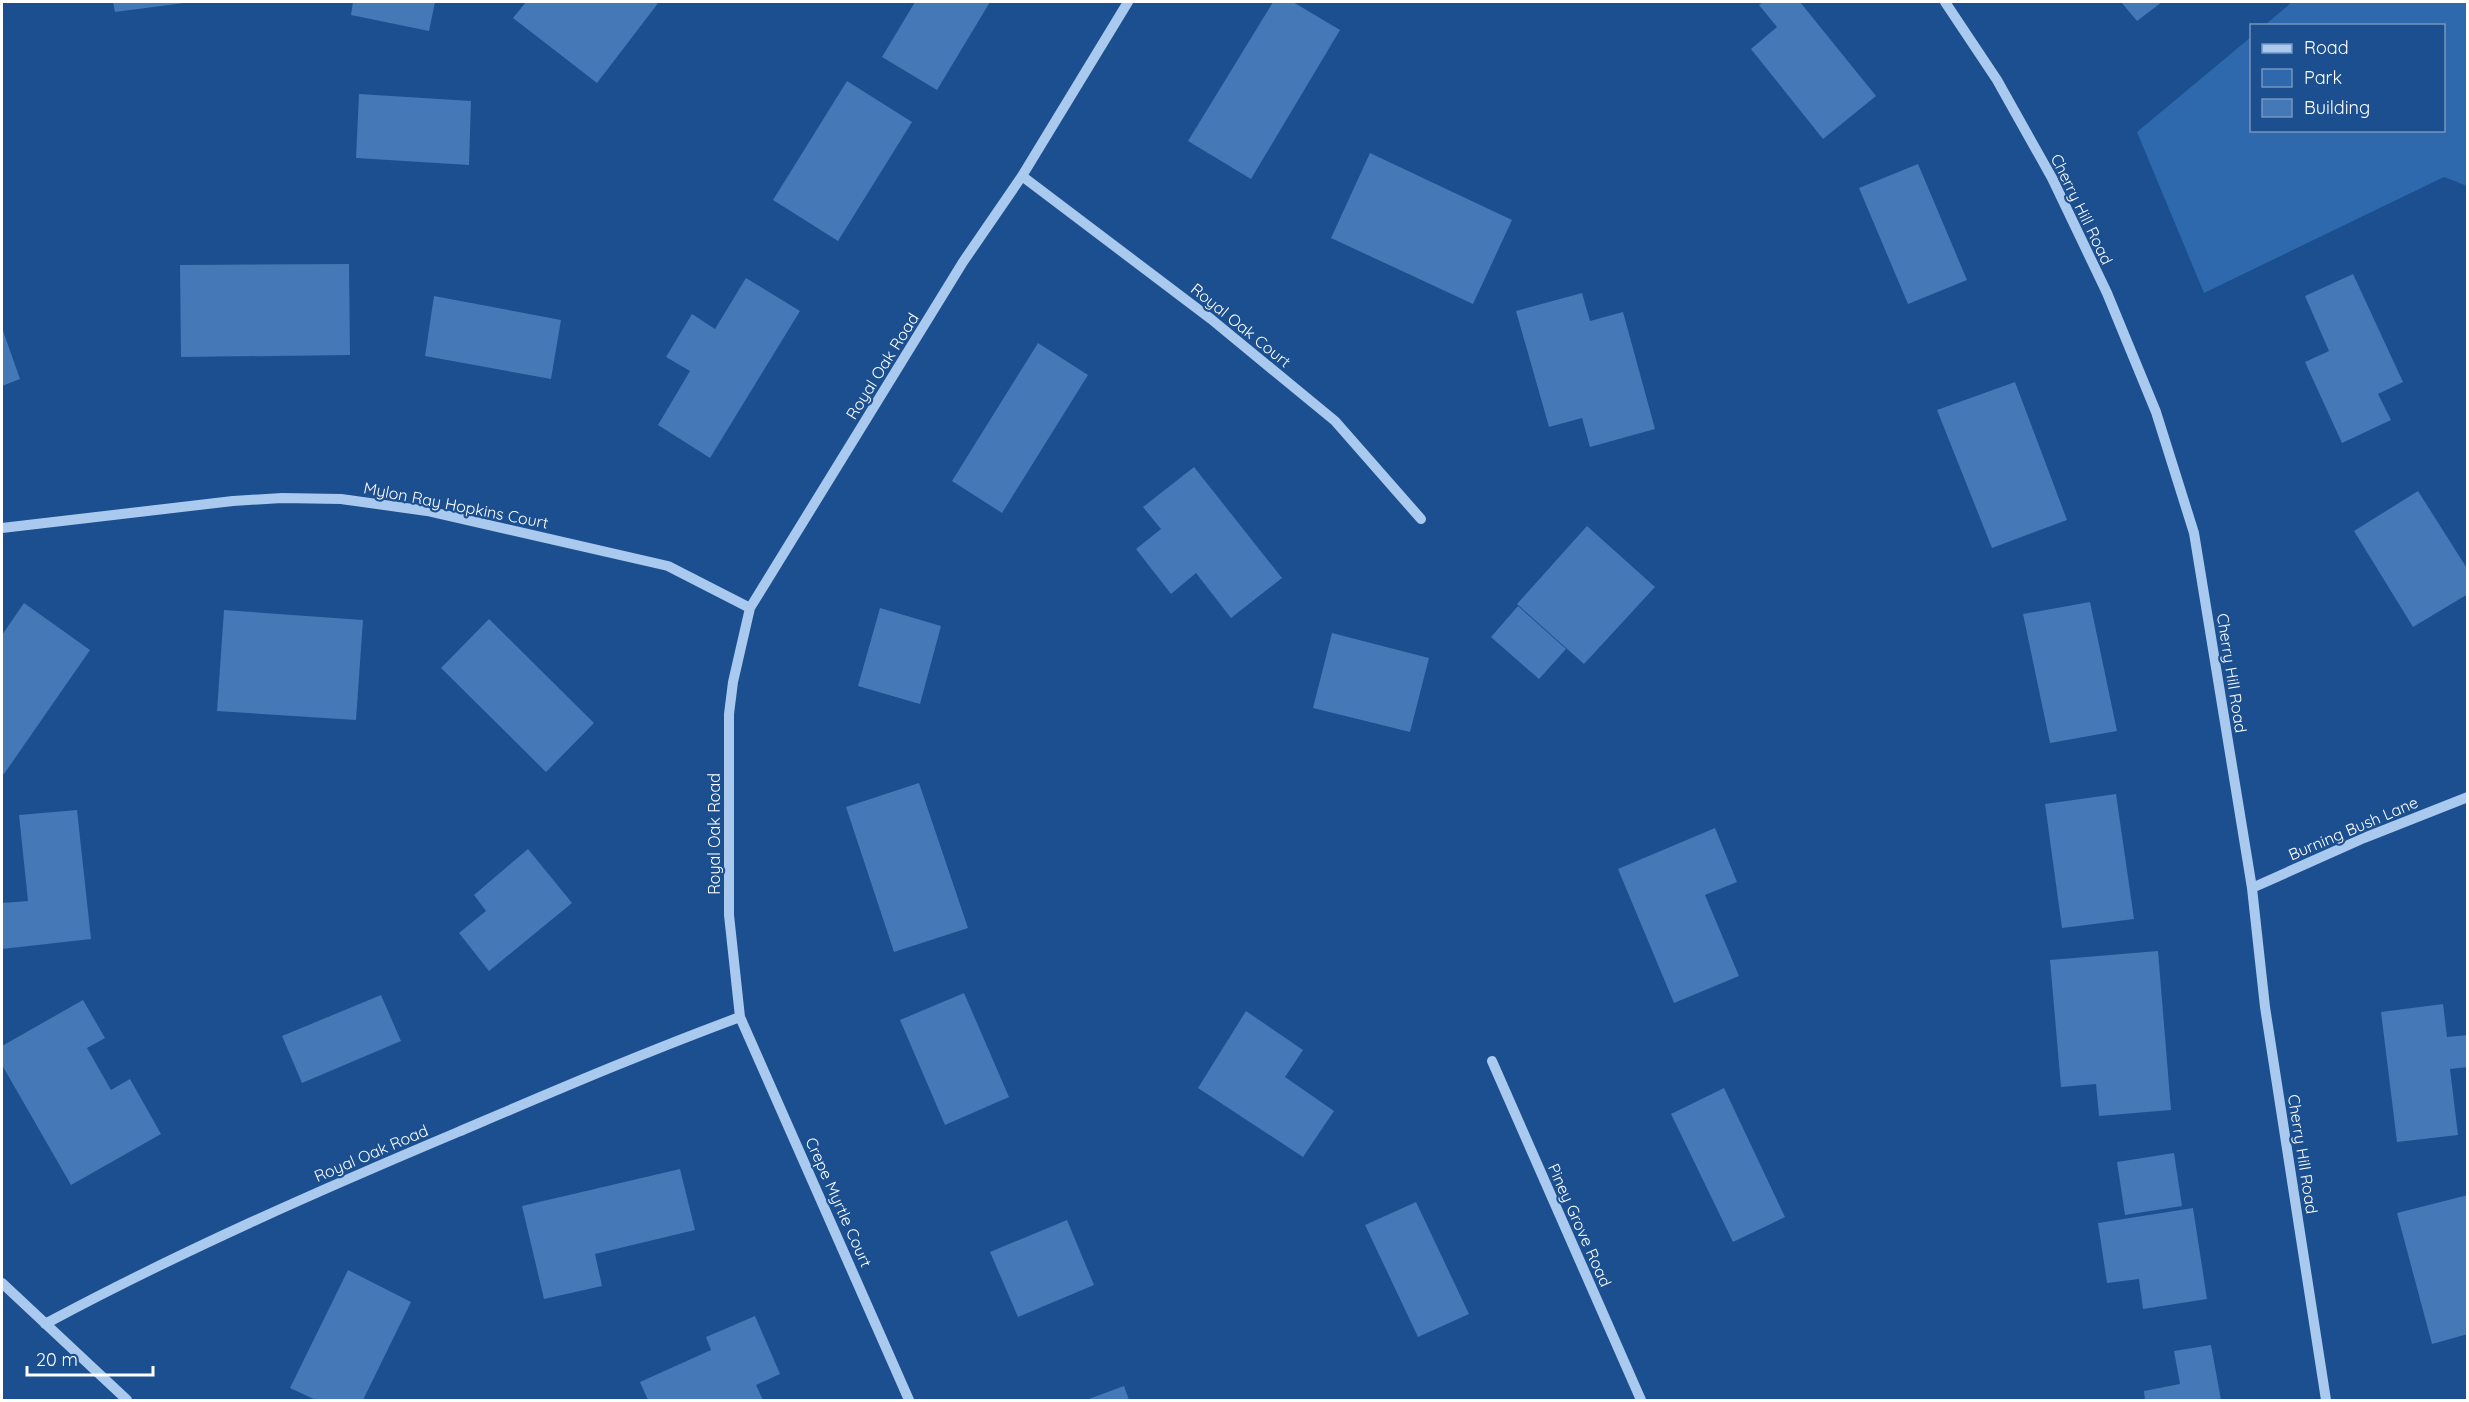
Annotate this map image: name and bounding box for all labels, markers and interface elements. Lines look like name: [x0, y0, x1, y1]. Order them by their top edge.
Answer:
legend: [2250, 24, 2445, 132]
text: Road: [2304, 36, 2349, 59]
text: Park: [2304, 66, 2342, 89]
text: Building: [2304, 96, 2370, 119]
street label: Cherry Hill Road: [2047, 150, 2117, 268]
street label: Royal Oak Court: [1187, 279, 1295, 371]
street label: Royal Oak Road: [841, 309, 923, 423]
street label: Mylon Ray Hopkins Court: [362, 477, 550, 533]
street label: Cherry Hill Road: [2213, 612, 2251, 734]
street label: Royal Oak Road: [704, 773, 724, 895]
street label: Burning Bush Lane: [2285, 792, 2421, 864]
street label: Cherry Hill Road: [2284, 1093, 2322, 1215]
street label: Royal Oak Road: [311, 1120, 431, 1186]
street label: Crepe Myrtle Court: [801, 1134, 877, 1270]
street label: Piney Grove Road: [1544, 1160, 1616, 1290]
scale bar: [27, 1339, 153, 1377]
text: 20 m: [36, 1348, 78, 1371]

